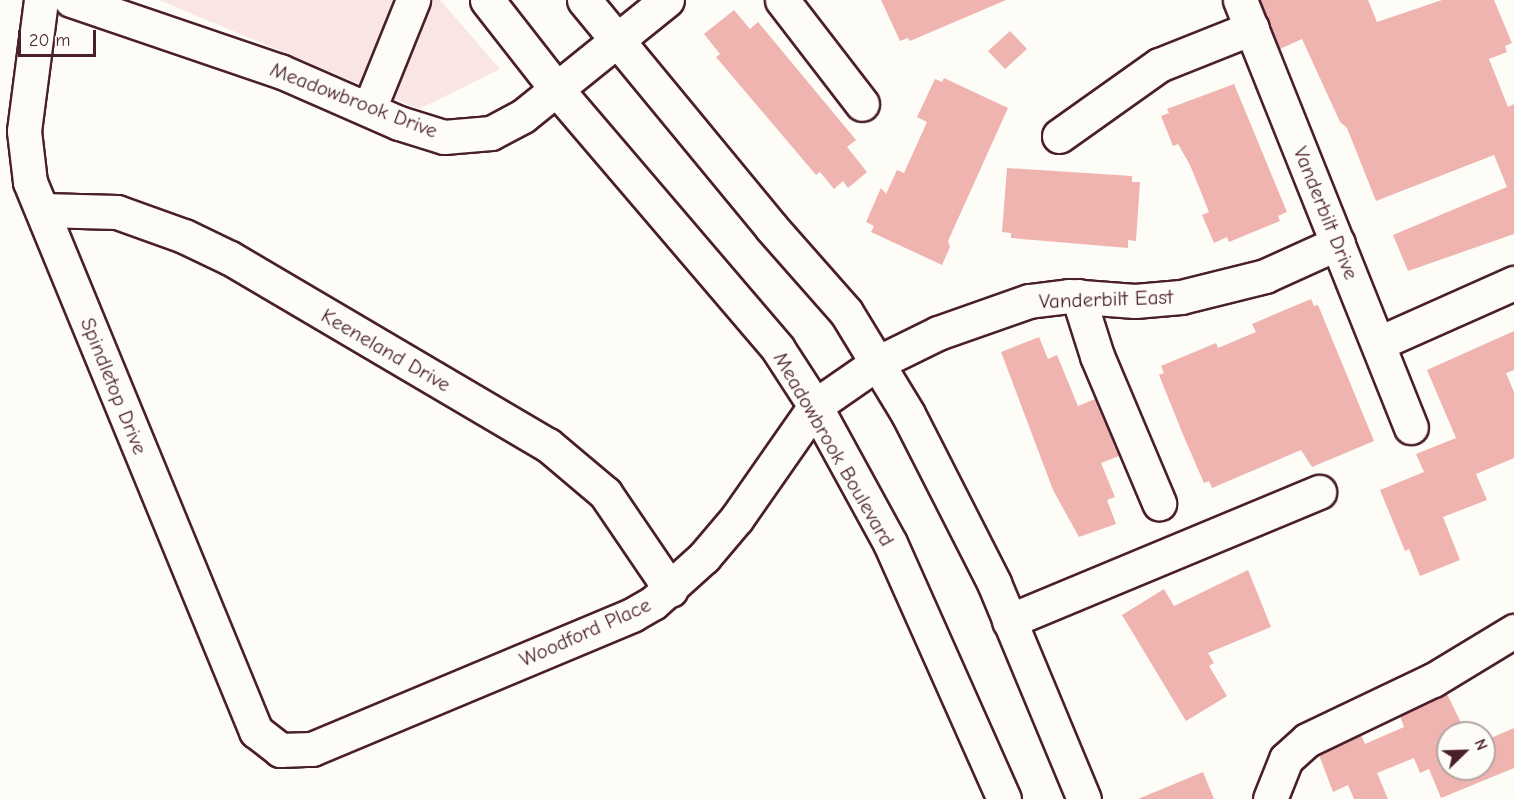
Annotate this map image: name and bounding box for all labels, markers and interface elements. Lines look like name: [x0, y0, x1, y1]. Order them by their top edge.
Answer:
scale bar: [21, 18, 99, 56]
text: 20 m: [29, 30, 70, 51]
street label: Meadowbrook Drive: [267, 56, 441, 144]
street label: Vanderbilt Drive: [1288, 143, 1364, 283]
street label: Vanderbilt East: [1038, 284, 1174, 314]
street label: Keeneland Drive: [317, 303, 455, 397]
street label: Spindletop Drive: [75, 314, 153, 458]
street label: Meadowbrook Boulevard: [768, 347, 900, 551]
street label: Woodford Place: [515, 592, 655, 672]
north arrow: [1436, 721, 1496, 781]
text: N: [1470, 736, 1491, 753]

